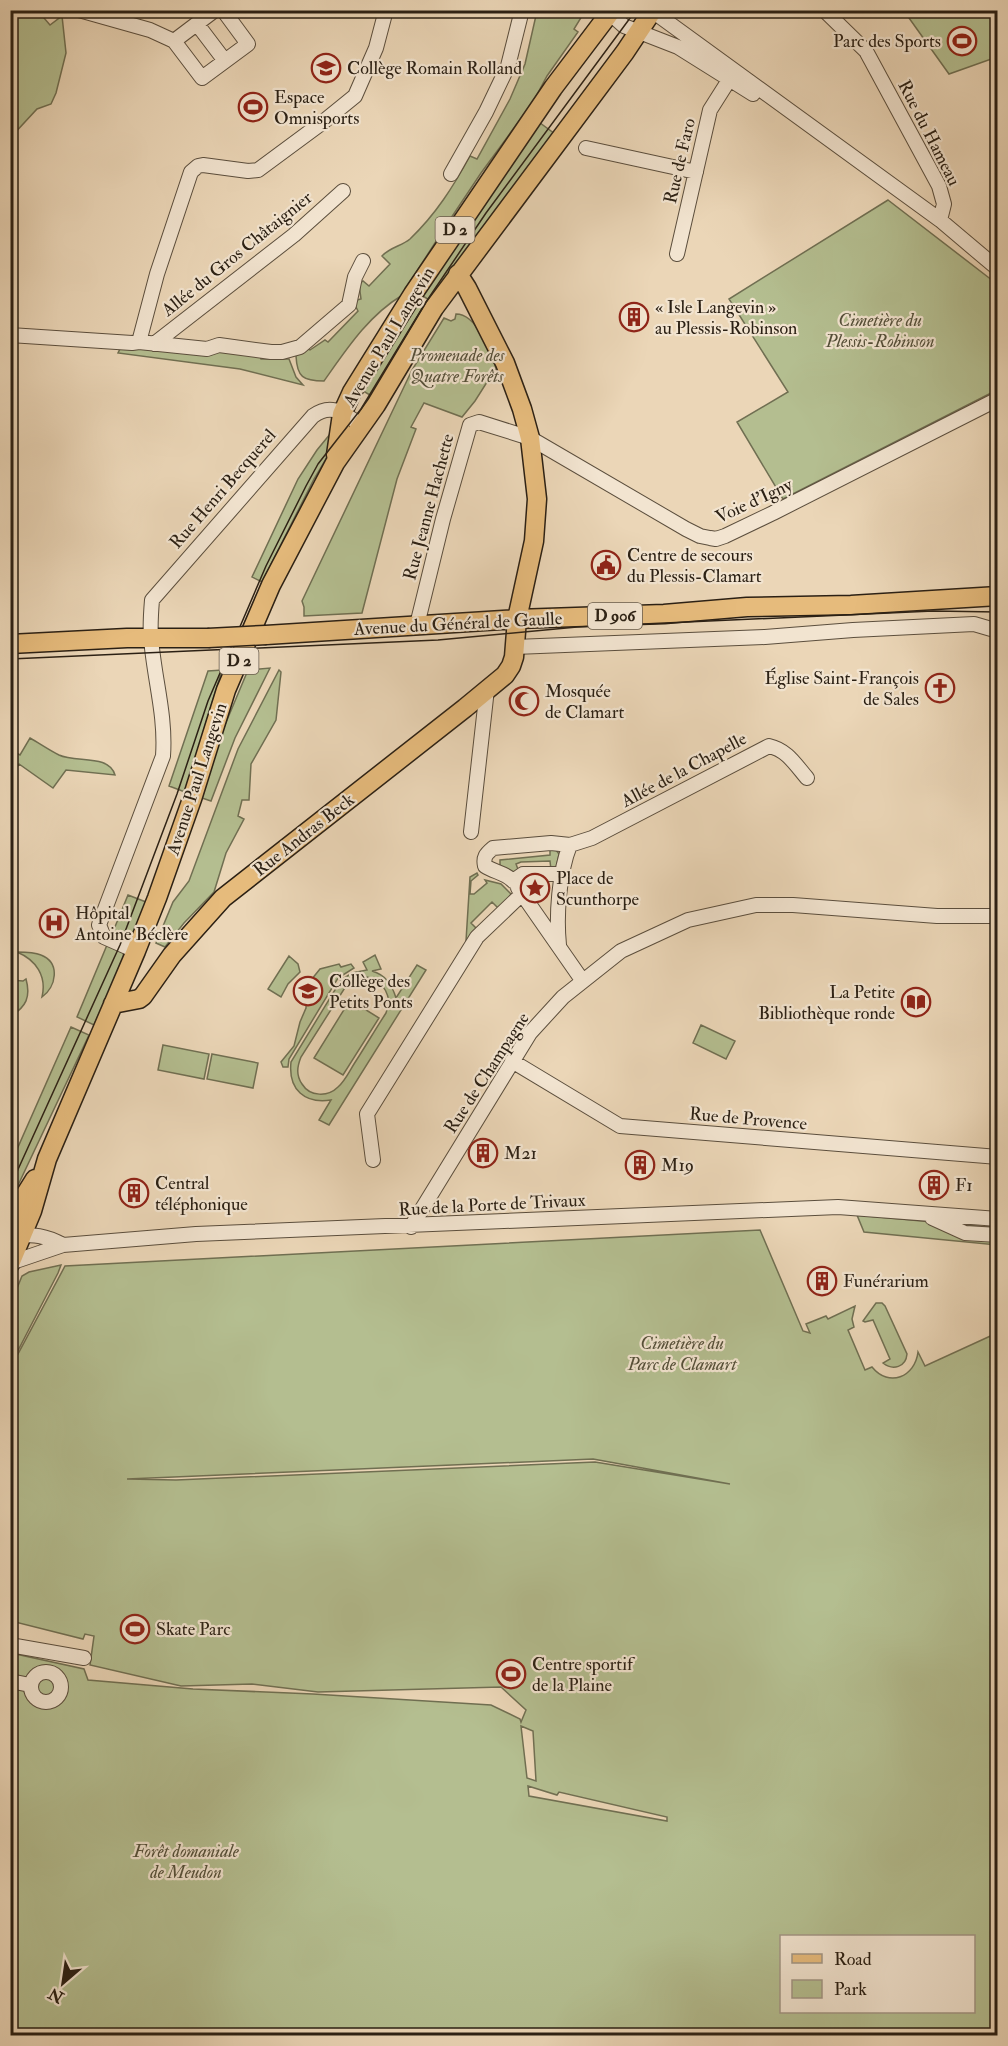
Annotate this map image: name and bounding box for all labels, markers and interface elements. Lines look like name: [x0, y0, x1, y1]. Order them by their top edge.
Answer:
sports icon: Parc des Sports: [946, 25, 978, 57]
place label: Parc des Sports: [833, 30, 941, 53]
school or university icon: Collège Romain Rolland: [310, 52, 342, 84]
place label: Collège Romain Rolland: [347, 57, 522, 80]
street label: Rue du Hameau: [893, 76, 965, 190]
place label: Espace Omnisports: [274, 86, 359, 130]
sports icon: Espace Omnisports: [237, 91, 269, 123]
street label: Rue de Faro: [659, 116, 701, 206]
street label: Allée du Gros Châtaignier: [156, 186, 317, 322]
road number: D 2: [436, 217, 474, 243]
street label: Avenue Paul Langevin: [338, 263, 440, 412]
place label: « Isle Langevin » au Plessis-Robinson: [655, 296, 797, 340]
building icon: « Isle Langevin » au Plessis-Robinson: [618, 301, 650, 333]
park label: Cimetière du Plessis-Robinson: [825, 309, 934, 353]
park label: Promenade des Quatre Forêts: [409, 344, 506, 388]
street label: Rue Henri Becquerel: [165, 424, 282, 554]
street label: Rue Jeanne Hachette: [398, 431, 460, 583]
street label: Voie d'Igny: [712, 473, 797, 529]
place label: Centre de secours du Plessis-Clamart: [627, 544, 762, 588]
public building icon: Centre de secours du Plessis-Clamart: [590, 549, 622, 581]
road number: D 906: [588, 603, 642, 629]
street label: Avenue du Général de Gaulle: [352, 607, 563, 641]
road number: D 2: [220, 648, 258, 674]
place label: Église Saint-François de Sales: [765, 667, 919, 711]
church icon: Église Saint-François de Sales: [924, 672, 956, 704]
place label: Mosquée de Clamart: [545, 680, 624, 724]
mosque icon: Mosquée de Clamart: [508, 685, 540, 717]
street label: Avenue Paul Langevin: [161, 700, 233, 859]
street label: Allée de la Chapelle: [616, 727, 751, 813]
street label: Rue Andras Beck: [249, 788, 359, 882]
place label: Place de Scunthorpe: [556, 867, 640, 911]
place icon: Place de Scunthorpe: [519, 872, 551, 904]
place label: Hôpital Antoine Béclère: [74, 902, 189, 946]
hospital icon: Hôpital Antoine Béclère: [38, 907, 70, 939]
place label: Collège des Petits Ponts: [329, 970, 413, 1014]
school or university icon: Collège des Petits Ponts: [292, 975, 324, 1007]
place label: La Petite Bibliothèque ronde: [758, 981, 895, 1025]
library icon: La Petite Bibliothèque ronde: [900, 986, 932, 1018]
street label: Rue de Champagne: [439, 1008, 535, 1138]
street label: Rue de Provence: [688, 1102, 808, 1136]
building icon: M21: [467, 1137, 499, 1169]
place label: M21: [504, 1142, 537, 1165]
building icon: M19: [624, 1149, 656, 1181]
place label: M19: [661, 1154, 694, 1177]
building icon: F1: [918, 1169, 950, 1201]
place label: Central téléphonique: [155, 1172, 248, 1216]
place label: F1: [955, 1174, 973, 1197]
building icon: Central téléphonique: [118, 1177, 150, 1209]
street label: Rue de la Porte de Trivaux: [398, 1189, 586, 1221]
building icon: Funérarium: [806, 1265, 838, 1297]
place label: Funérarium: [843, 1270, 929, 1293]
park label: Cimetière du Parc de Clamart: [626, 1332, 737, 1376]
sports icon: Skate Parc: [119, 1613, 151, 1645]
place label: Skate Parc: [156, 1618, 230, 1641]
place label: Centre sportif de la Plaine: [532, 1653, 636, 1697]
sports icon: Centre sportif de la Plaine: [495, 1658, 527, 1690]
park label: Forêt domaniale de Meudon: [132, 1840, 240, 1884]
legend: [780, 1935, 975, 2013]
text: Road: [834, 1948, 872, 1971]
north arrow: [33, 1953, 93, 2013]
text: Park: [834, 1978, 867, 2001]
text: N: [45, 1983, 68, 2008]

